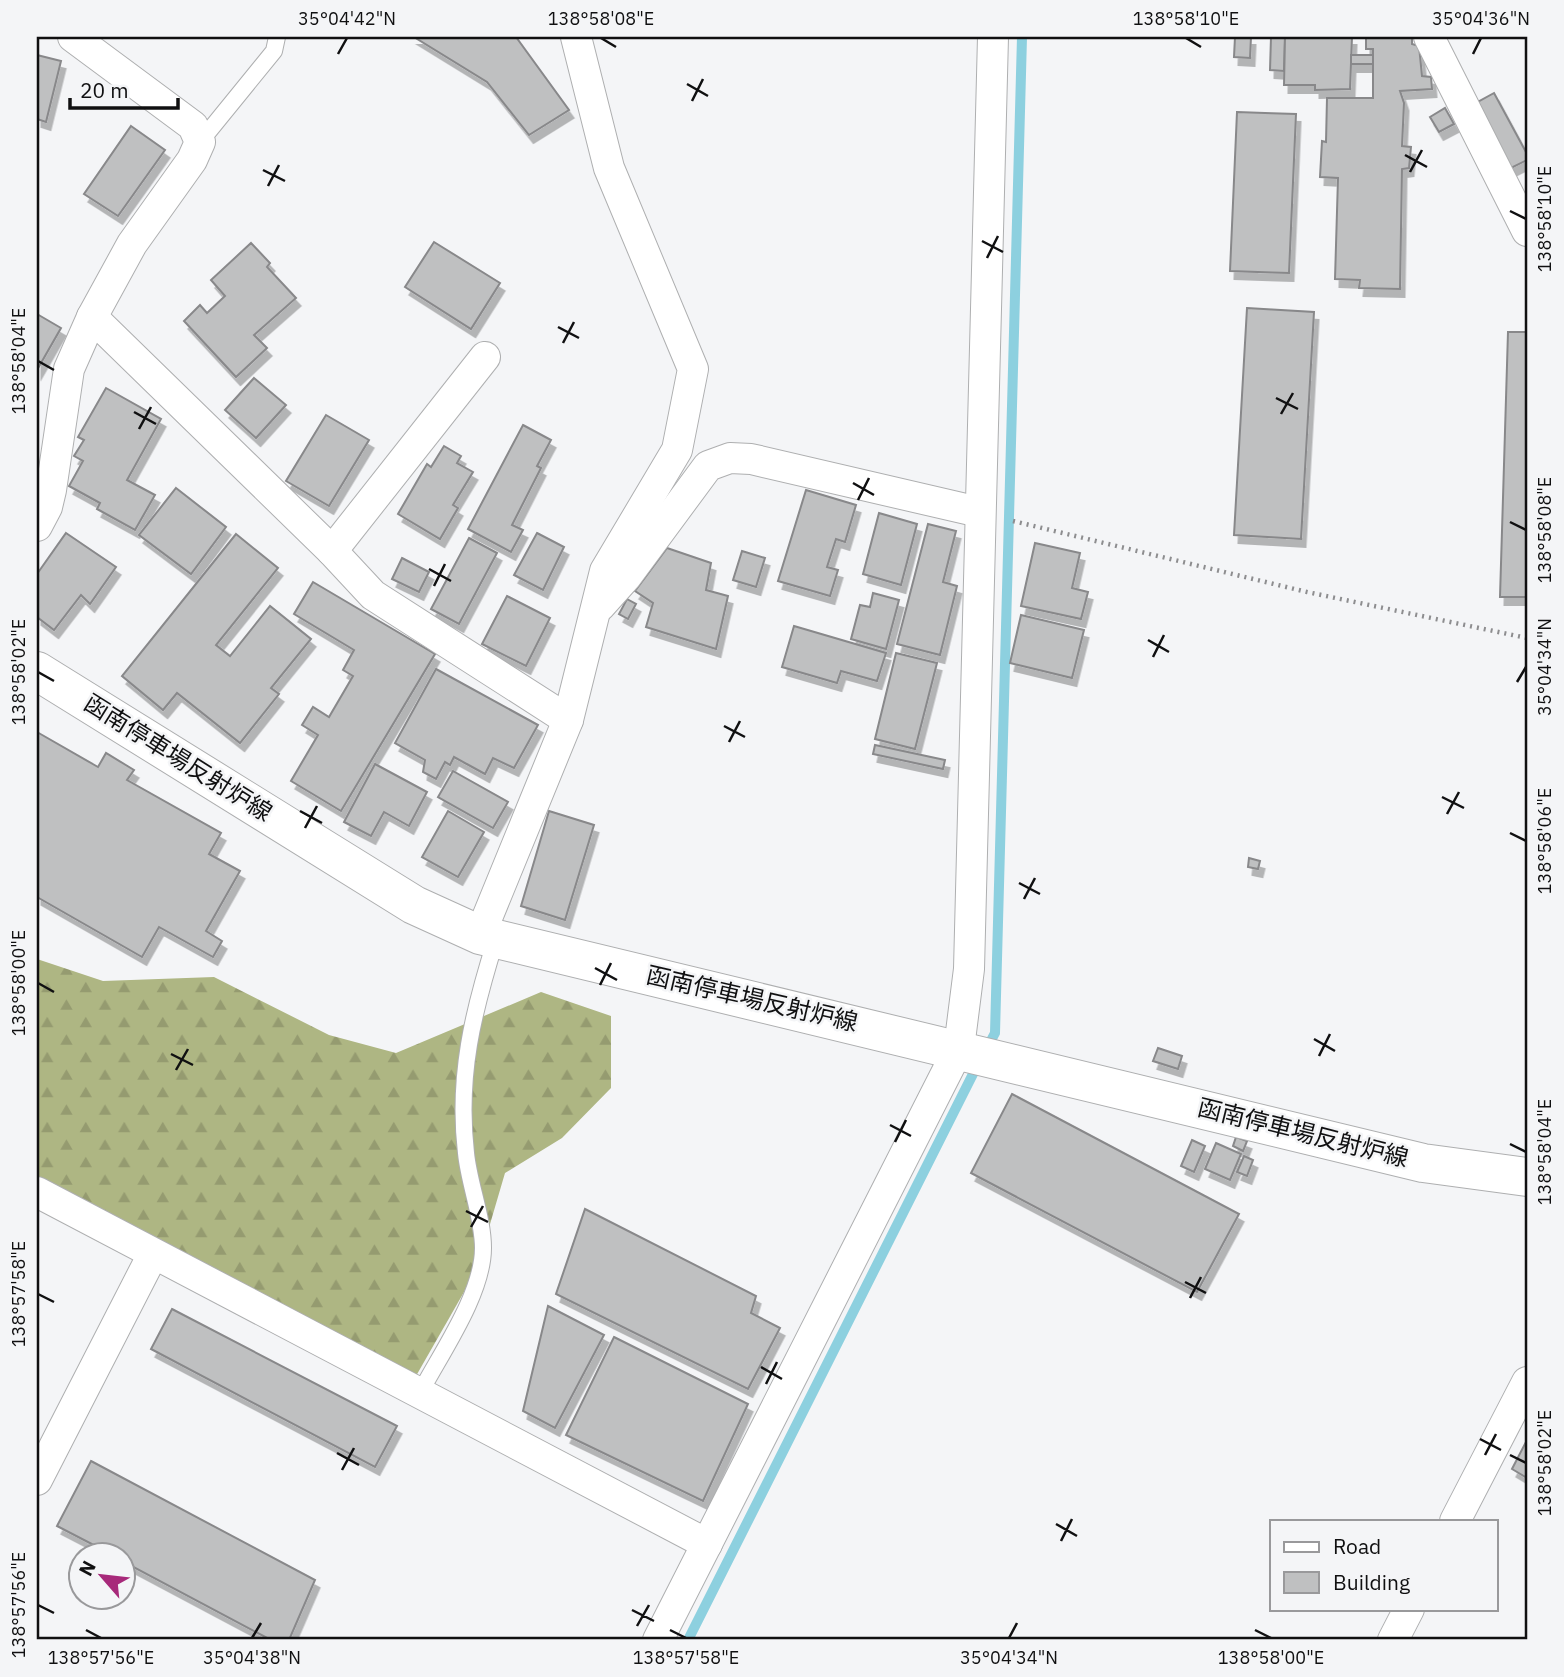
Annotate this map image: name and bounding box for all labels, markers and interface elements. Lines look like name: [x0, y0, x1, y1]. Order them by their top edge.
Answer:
text: 35°04'42"N: [298, 7, 396, 30]
text: 138°58'08"E: [548, 7, 654, 30]
text: 138°58'10"E: [1133, 7, 1239, 30]
text: 35°04'36"N: [1432, 7, 1530, 30]
scale bar: [70, 66, 178, 110]
text: 20 m: [80, 76, 129, 104]
text: 138°58'10"E: [1533, 166, 1556, 272]
text: 138°58'04"E: [7, 308, 30, 414]
text: 138°58'08"E: [1533, 477, 1556, 583]
text: 35°04'34"N: [1533, 618, 1556, 716]
text: 138°58'02"E: [7, 619, 30, 725]
street label: 函南停車場反射炉線: [78, 686, 279, 828]
text: 138°58'06"E: [1533, 788, 1556, 894]
text: 138°58'00"E: [7, 930, 30, 1036]
street label: 函南停車場反射炉線: [643, 958, 861, 1038]
street label: 函南停車場反射炉線: [1195, 1090, 1412, 1174]
text: 138°58'04"E: [1533, 1099, 1556, 1205]
text: 138°57'58"E: [7, 1241, 30, 1347]
text: 138°58'02"E: [1533, 1410, 1556, 1516]
legend: [1270, 1520, 1498, 1610]
text: Road: [1333, 1532, 1381, 1560]
north arrow: [66, 1540, 136, 1610]
text: 138°57'56"E: [7, 1552, 30, 1658]
text: N: [73, 1556, 101, 1580]
text: Building: [1333, 1568, 1410, 1596]
text: 138°57'56"E: [48, 1646, 154, 1669]
text: 35°04'38"N: [203, 1646, 301, 1669]
text: 138°57'58"E: [633, 1646, 739, 1669]
text: 35°04'34"N: [960, 1646, 1058, 1669]
text: 138°58'00"E: [1218, 1646, 1324, 1669]

